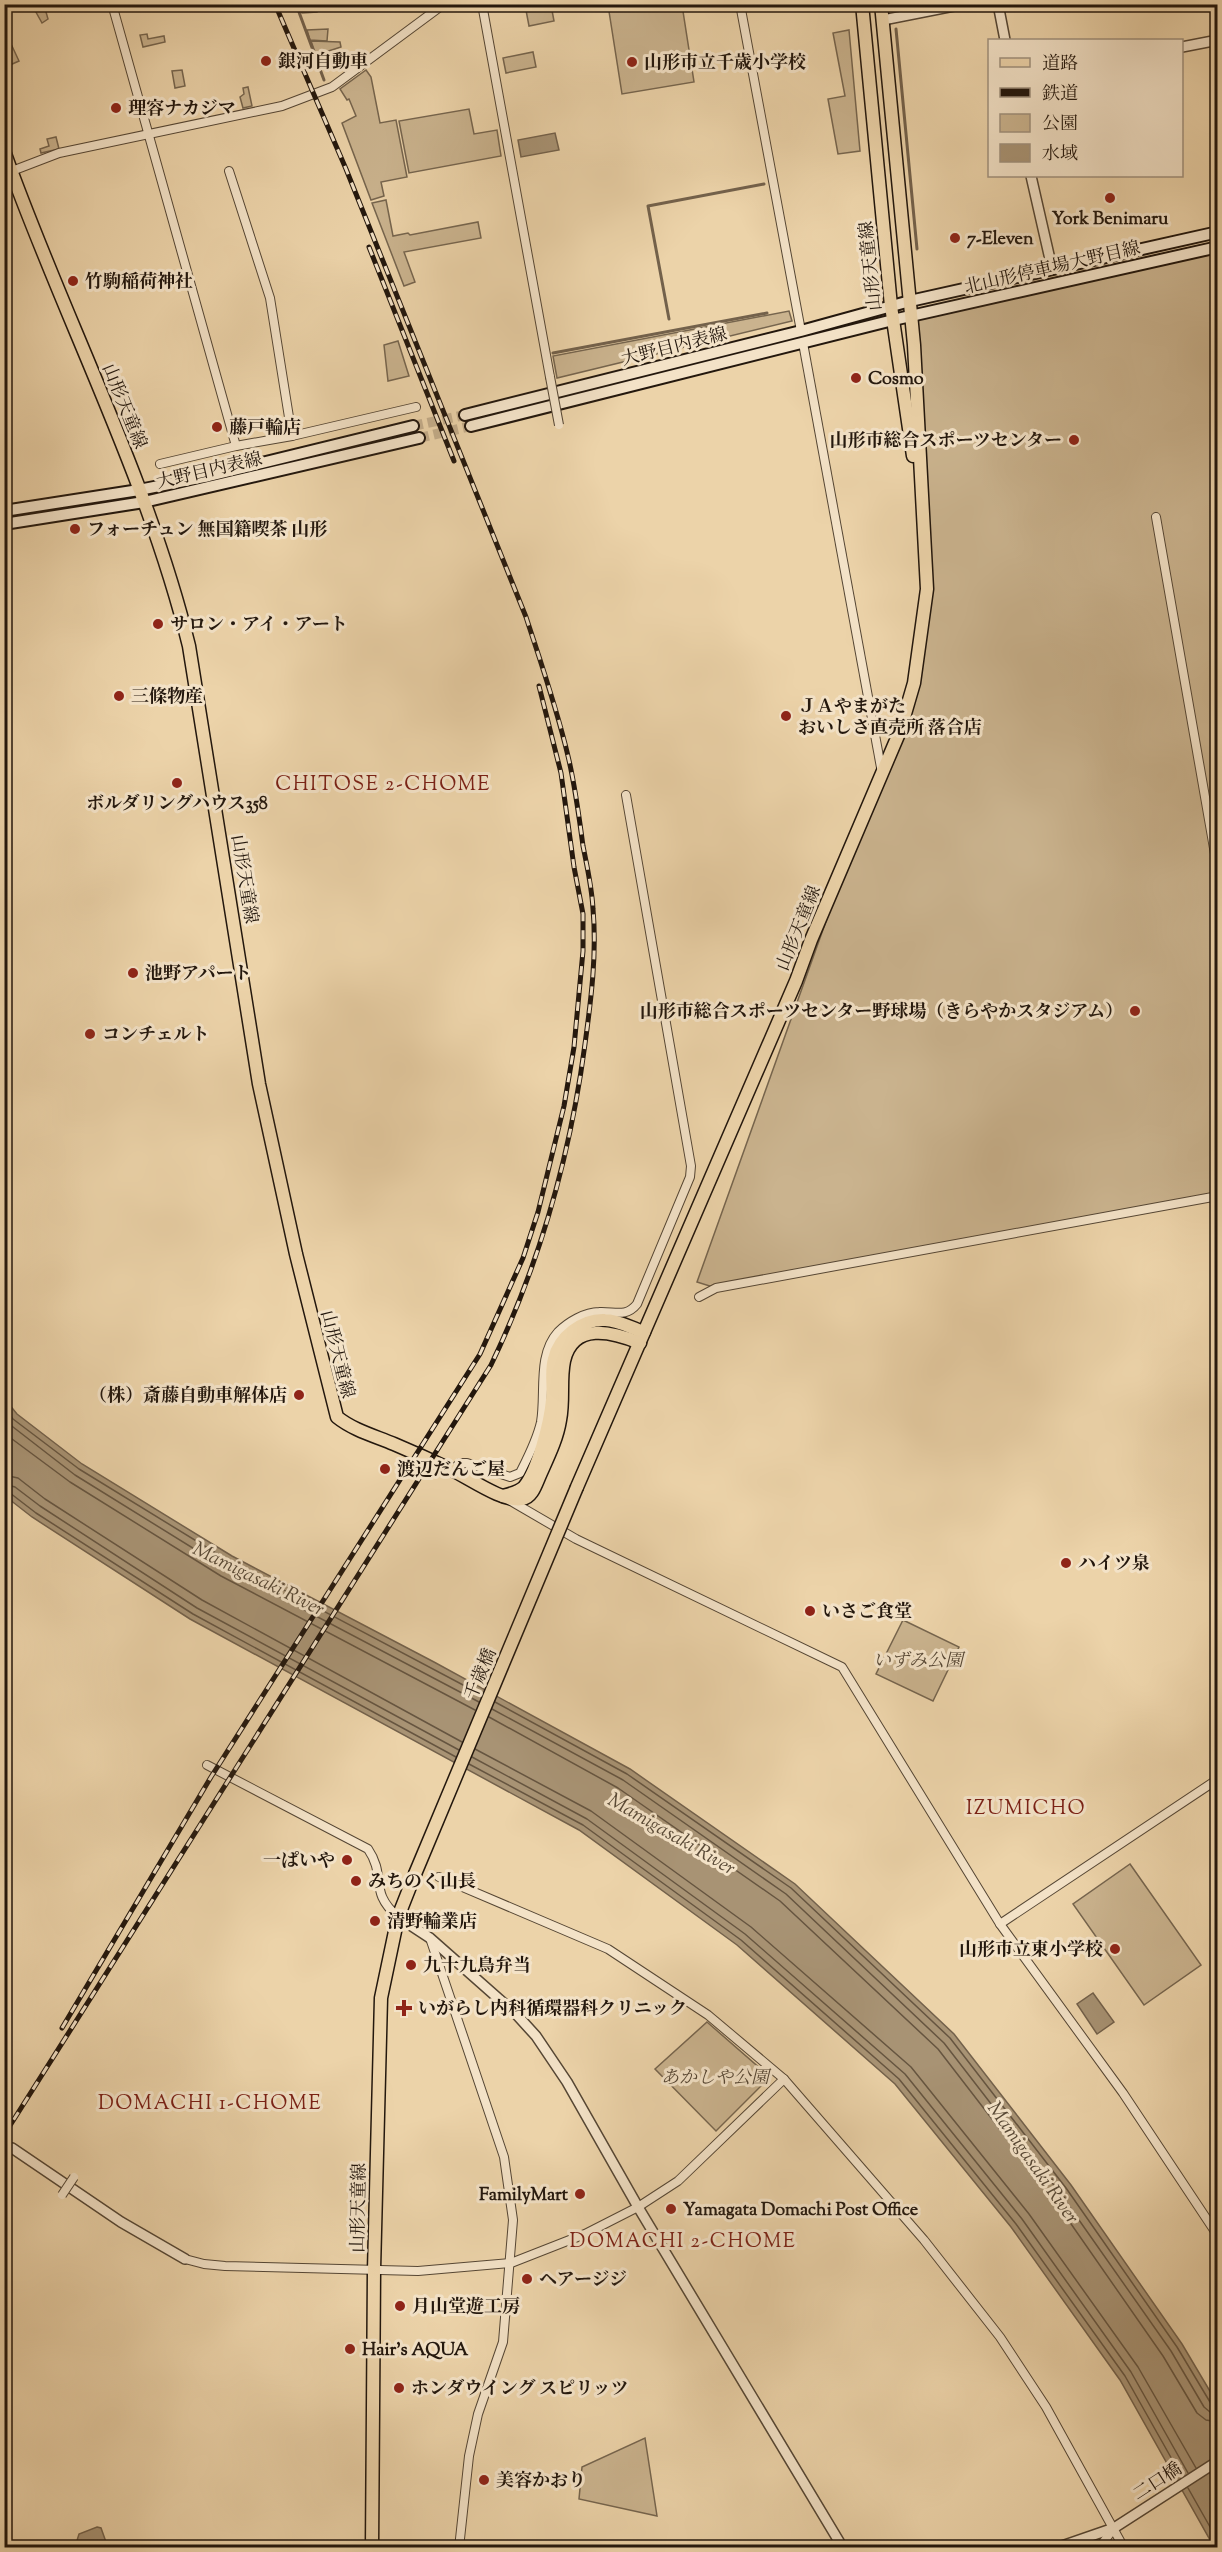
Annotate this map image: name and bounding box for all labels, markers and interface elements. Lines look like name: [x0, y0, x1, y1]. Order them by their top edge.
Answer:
legend: [988, 39, 1183, 177]
place label: 銀河自動車: [278, 50, 368, 76]
place label: 山形市立千歳小学校: [644, 51, 806, 77]
text: 道路: [1042, 52, 1078, 78]
marker: 銀河自動車: [259, 54, 273, 68]
marker: 山形市立千歳小学校: [625, 55, 639, 69]
text: 鉄道: [1042, 82, 1078, 108]
place label: 理容ナカジマ: [128, 97, 236, 123]
marker: 理容ナカジマ: [109, 101, 123, 115]
text: 公園: [1042, 112, 1078, 138]
text: 水域: [1042, 142, 1078, 168]
marker: York Benimaru: [1103, 191, 1117, 205]
place label: York Benimaru: [1052, 207, 1169, 233]
street label: 山形天童線: [854, 220, 890, 312]
place label: 7-Eleven: [967, 227, 1034, 253]
marker: 7-Eleven: [948, 231, 962, 245]
street label: 北山形停車場大野目線: [962, 236, 1143, 302]
place label: 竹駒稲荷神社: [85, 270, 193, 296]
marker: 竹駒稲荷神社: [66, 274, 80, 288]
street label: 大野目内表線: [619, 322, 730, 374]
street label: 山形天童線: [94, 360, 152, 453]
place label: Cosmo: [868, 367, 924, 393]
marker: Cosmo: [849, 371, 863, 385]
place label: 藤戸輪店: [229, 416, 301, 442]
marker: 藤戸輪店: [210, 420, 224, 434]
place label: 山形市総合スポーツセンター: [829, 429, 1062, 455]
marker: 山形市総合スポーツセンター: [1067, 433, 1081, 447]
street label: 大野目内表線: [154, 447, 265, 497]
place label: フォーチュン 無国籍喫茶 山形: [87, 518, 327, 544]
marker: フォーチュン 無国籍喫茶 山形: [68, 522, 82, 536]
place label: サロン・アイ・アート: [170, 613, 348, 639]
marker: サロン・アイ・アート: [151, 617, 165, 631]
place label: 三條物産: [131, 685, 203, 711]
marker: 三條物産: [112, 689, 126, 703]
place label: ＪＡやまがた おいしさ直売所 落合店: [798, 695, 982, 742]
marker: ＪＡやまがた おいしさ直売所 落合店: [779, 709, 793, 723]
district label: CHITOSE 2-CHOME: [275, 771, 491, 800]
marker: ボルダリングハウス358: [170, 776, 184, 790]
place label: ボルダリングハウス358: [86, 792, 268, 818]
street label: 山形天童線: [223, 833, 263, 926]
street label: 山形天童線: [771, 882, 829, 975]
place label: 池野アパート: [145, 962, 252, 988]
marker: 池野アパート: [126, 966, 140, 980]
place label: 山形市総合スポーツセンター野球場（きらやかスタジアム）: [640, 1000, 1123, 1026]
marker: 山形市総合スポーツセンター野球場（きらやかスタジアム）: [1128, 1004, 1142, 1018]
place label: コンチェルト: [102, 1023, 209, 1049]
marker: コンチェルト: [83, 1027, 97, 1041]
street label: 山形天童線: [313, 1308, 360, 1401]
place label: （株）斎藤自動車解体店: [89, 1384, 287, 1410]
marker: （株）斎藤自動車解体店: [292, 1388, 306, 1402]
place label: 渡辺だんご屋: [397, 1458, 505, 1484]
marker: 渡辺だんご屋: [378, 1462, 392, 1476]
water label: Mamigasaki River: [187, 1536, 329, 1625]
place label: ハイツ泉: [1078, 1552, 1150, 1578]
marker: ハイツ泉: [1059, 1556, 1073, 1570]
place label: いさご食堂: [822, 1600, 912, 1626]
marker: いさご食堂: [803, 1604, 817, 1618]
street label: 千歳橋: [459, 1645, 504, 1705]
park label: いずみ公園: [873, 1649, 966, 1675]
water label: Mamigasaki River: [601, 1787, 740, 1884]
district label: IZUMICHO: [966, 1795, 1086, 1824]
place label: 一ぱいや: [263, 1849, 335, 1875]
marker: 一ぱいや: [340, 1853, 354, 1867]
place label: みちのく山長: [368, 1870, 476, 1896]
marker: みちのく山長: [349, 1874, 363, 1888]
place label: 清野輪業店: [387, 1910, 477, 1936]
marker: 清野輪業店: [368, 1914, 382, 1928]
place label: 山形市立東小学校: [959, 1938, 1103, 1964]
marker: 山形市立東小学校: [1108, 1942, 1122, 1956]
place label: 九十九鳥弁当: [423, 1954, 531, 1980]
marker: 九十九鳥弁当: [404, 1958, 418, 1972]
place label: いがらし内科循環器科クリニック: [418, 1997, 687, 2023]
marker: いがらし内科循環器科クリニック: [395, 1999, 413, 2017]
park label: あかしや公園: [661, 2066, 772, 2092]
district label: DOMACHI 1-CHOME: [98, 2090, 322, 2119]
water label: Mamigasaki River: [979, 2096, 1085, 2231]
street label: 山形天童線: [346, 2163, 374, 2253]
place label: FamilyMart: [479, 2183, 569, 2209]
marker: FamilyMart: [573, 2187, 587, 2201]
place label: Yamagata Domachi Post Office: [683, 2198, 919, 2224]
marker: Yamagata Domachi Post Office: [664, 2202, 678, 2216]
district label: DOMACHI 2-CHOME: [570, 2228, 796, 2257]
place label: ヘアージジ: [539, 2268, 627, 2294]
marker: ヘアージジ: [520, 2272, 534, 2286]
place label: 月山堂遊工房: [412, 2295, 520, 2321]
marker: 月山堂遊工房: [393, 2299, 407, 2313]
place label: Hair's AQUA: [362, 2338, 469, 2364]
marker: Hair's AQUA: [343, 2342, 357, 2356]
place label: ホンダウイング スピリッツ: [411, 2377, 629, 2403]
marker: ホンダウイング スピリッツ: [392, 2381, 406, 2395]
street label: 二口橋: [1128, 2457, 1188, 2508]
place label: 美容かおり: [496, 2469, 586, 2495]
marker: 美容かおり: [477, 2473, 491, 2487]

